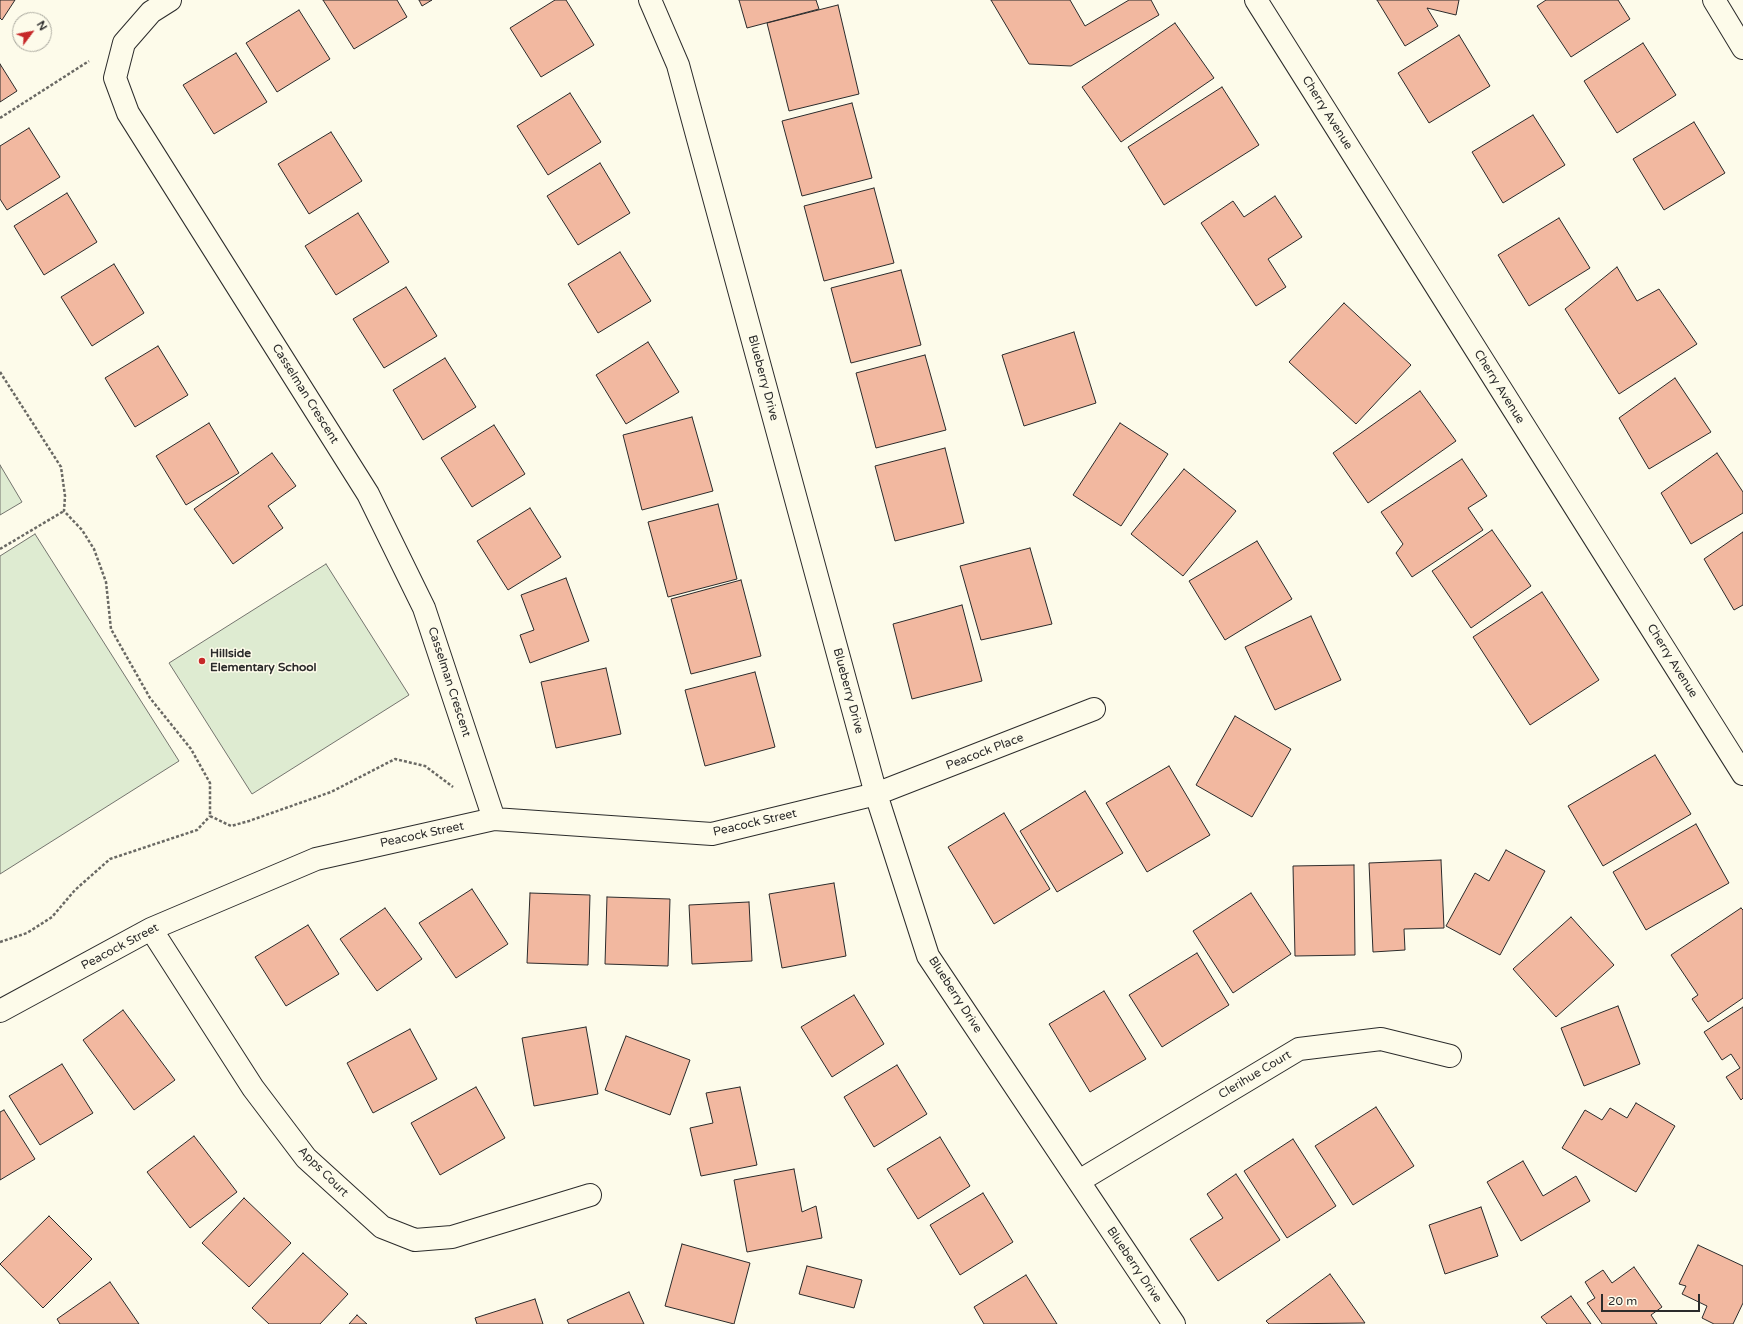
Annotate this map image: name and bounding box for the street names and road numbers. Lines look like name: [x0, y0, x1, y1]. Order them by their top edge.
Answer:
street label: Cherry Avenue: [1299, 74, 1355, 152]
street label: Blueberry Drive: [745, 334, 781, 422]
street label: Casselman Crescent: [269, 342, 341, 446]
street label: Cherry Avenue: [1471, 348, 1527, 426]
street label: Cherry Avenue: [1644, 622, 1700, 700]
street label: Casselman Crescent: [424, 625, 474, 739]
street label: Blueberry Drive: [830, 647, 866, 735]
street label: Peacock Place: [944, 731, 1026, 773]
street label: Peacock Street: [712, 806, 798, 840]
street label: Peacock Street: [379, 819, 465, 851]
street label: Peacock Street: [79, 921, 161, 973]
street label: Blueberry Drive: [925, 954, 985, 1036]
street label: Clerihue Court: [1216, 1048, 1294, 1102]
street label: Apps Court: [295, 1144, 351, 1200]
street label: Blueberry Drive: [1103, 1224, 1165, 1306]

